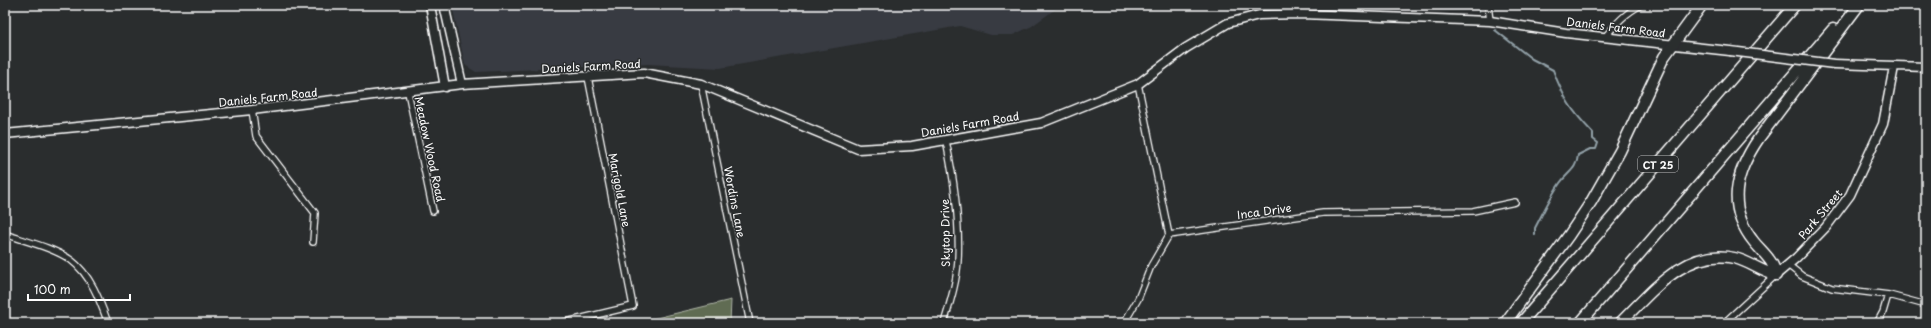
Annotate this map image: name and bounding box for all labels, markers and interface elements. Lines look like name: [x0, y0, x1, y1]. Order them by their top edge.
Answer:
street label: Daniels Farm Road: [1566, 12, 1666, 42]
street label: Daniels Farm Road: [541, 55, 641, 77]
street label: Daniels Farm Road: [218, 83, 318, 111]
street label: Meadow Wood Road: [411, 95, 450, 204]
street label: Daniels Farm Road: [919, 107, 1021, 141]
street label: Marigold Lane: [604, 151, 636, 229]
road number: CT 25: [1638, 156, 1678, 172]
street label: Wordins Lane: [720, 165, 750, 239]
street label: Park Street: [1794, 185, 1846, 243]
street label: Skytop Drive: [936, 199, 954, 267]
street label: Inca Drive: [1236, 199, 1292, 223]
scale bar: [28, 276, 130, 302]
text: 100 m: [34, 280, 71, 298]

